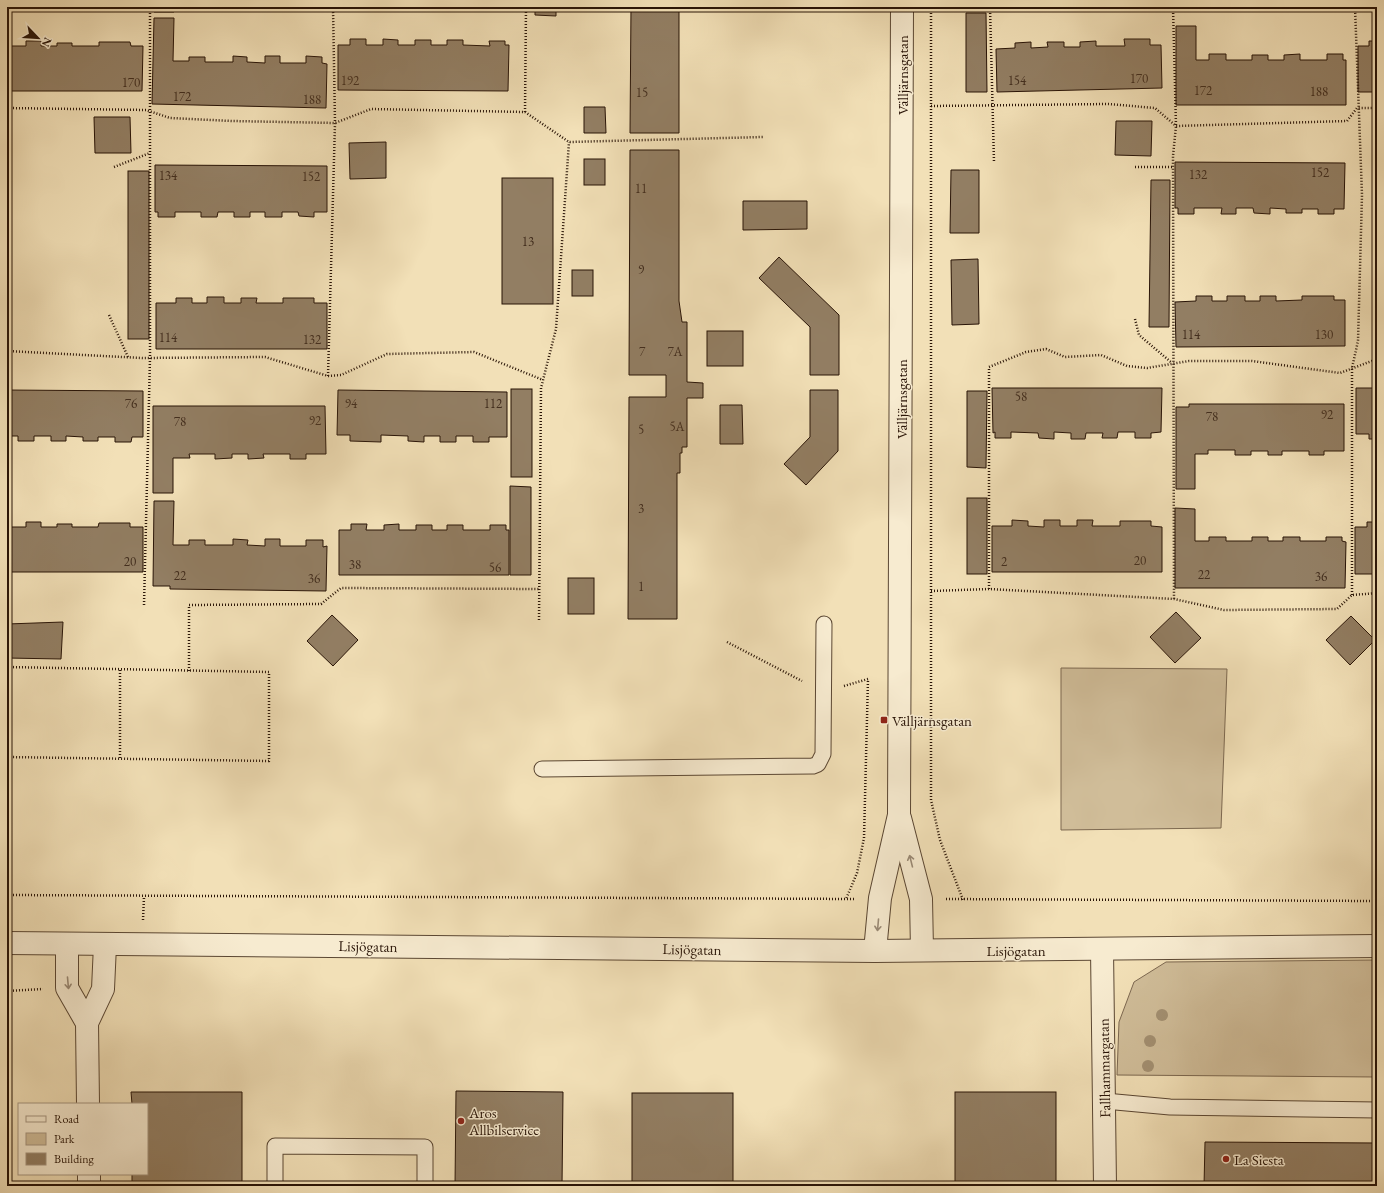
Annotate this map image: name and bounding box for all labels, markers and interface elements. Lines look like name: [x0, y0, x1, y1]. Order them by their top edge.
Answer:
north arrow: [18, 18, 58, 58]
text: N: [39, 35, 55, 49]
street label: Välljärnsgatan: [893, 35, 912, 115]
house number: 170: [1130, 70, 1148, 87]
house number: 192: [341, 72, 360, 89]
house number: 154: [1008, 72, 1027, 89]
house number: 170: [122, 74, 140, 91]
house number: 172: [1194, 82, 1213, 99]
house number: 188: [1310, 83, 1328, 100]
house number: 15: [636, 84, 648, 101]
house number: 172: [173, 88, 192, 105]
house number: 188: [303, 91, 321, 108]
house number: 152: [1311, 164, 1330, 181]
house number: 132: [1189, 166, 1208, 183]
house number: 134: [159, 167, 178, 184]
house number: 152: [302, 168, 321, 185]
house number: 11: [635, 180, 647, 197]
house number: 13: [522, 233, 534, 250]
house number: 9: [638, 261, 645, 278]
house number: 114: [1182, 326, 1201, 343]
house number: 130: [1315, 326, 1333, 343]
house number: 114: [159, 329, 178, 346]
house number: 132: [303, 331, 322, 348]
house number: 7: [639, 343, 646, 360]
house number: 7A: [667, 343, 684, 360]
street label: Välljärnsgatan: [892, 359, 911, 439]
house number: 58: [1015, 388, 1027, 405]
house number: 76: [125, 395, 137, 412]
house number: 94: [345, 395, 358, 412]
house number: 112: [484, 395, 503, 412]
house number: 92: [1321, 406, 1334, 423]
house number: 78: [1206, 408, 1218, 425]
house number: 92: [309, 412, 322, 429]
house number: 78: [174, 413, 186, 430]
house number: 5A: [669, 418, 686, 435]
house number: 5: [638, 421, 644, 438]
house number: 3: [638, 500, 644, 517]
house number: 20: [1134, 552, 1146, 569]
house number: 20: [124, 553, 136, 570]
house number: 2: [1001, 553, 1008, 570]
house number: 38: [349, 556, 361, 573]
house number: 56: [489, 559, 501, 576]
house number: 22: [1198, 566, 1211, 583]
house number: 22: [174, 567, 187, 584]
house number: 36: [1315, 568, 1327, 585]
house number: 36: [308, 570, 320, 587]
house number: 1: [638, 578, 644, 595]
place label: Välljärnsgatan: [892, 711, 972, 730]
marker: Välljärnsgatan: [879, 715, 889, 725]
one-way arrow: [907, 855, 914, 868]
one-way arrow: [874, 918, 881, 931]
street label: Lisjögatan: [338, 936, 398, 956]
street label: Lisjögatan: [662, 939, 722, 959]
street label: Lisjögatan: [986, 941, 1046, 960]
one-way arrow: [64, 977, 71, 990]
street label: Fallhammargatan: [1094, 1018, 1114, 1118]
legend: [18, 1103, 148, 1175]
place label: Aros Allbilservice: [468, 1103, 539, 1139]
text: Road: [54, 1111, 80, 1127]
marker: Aros Allbilservice: [456, 1116, 466, 1126]
text: Park: [54, 1131, 75, 1147]
place label: La Siesta: [1234, 1150, 1284, 1169]
text: Building: [54, 1151, 95, 1167]
marker: La Siesta: [1221, 1154, 1231, 1164]

